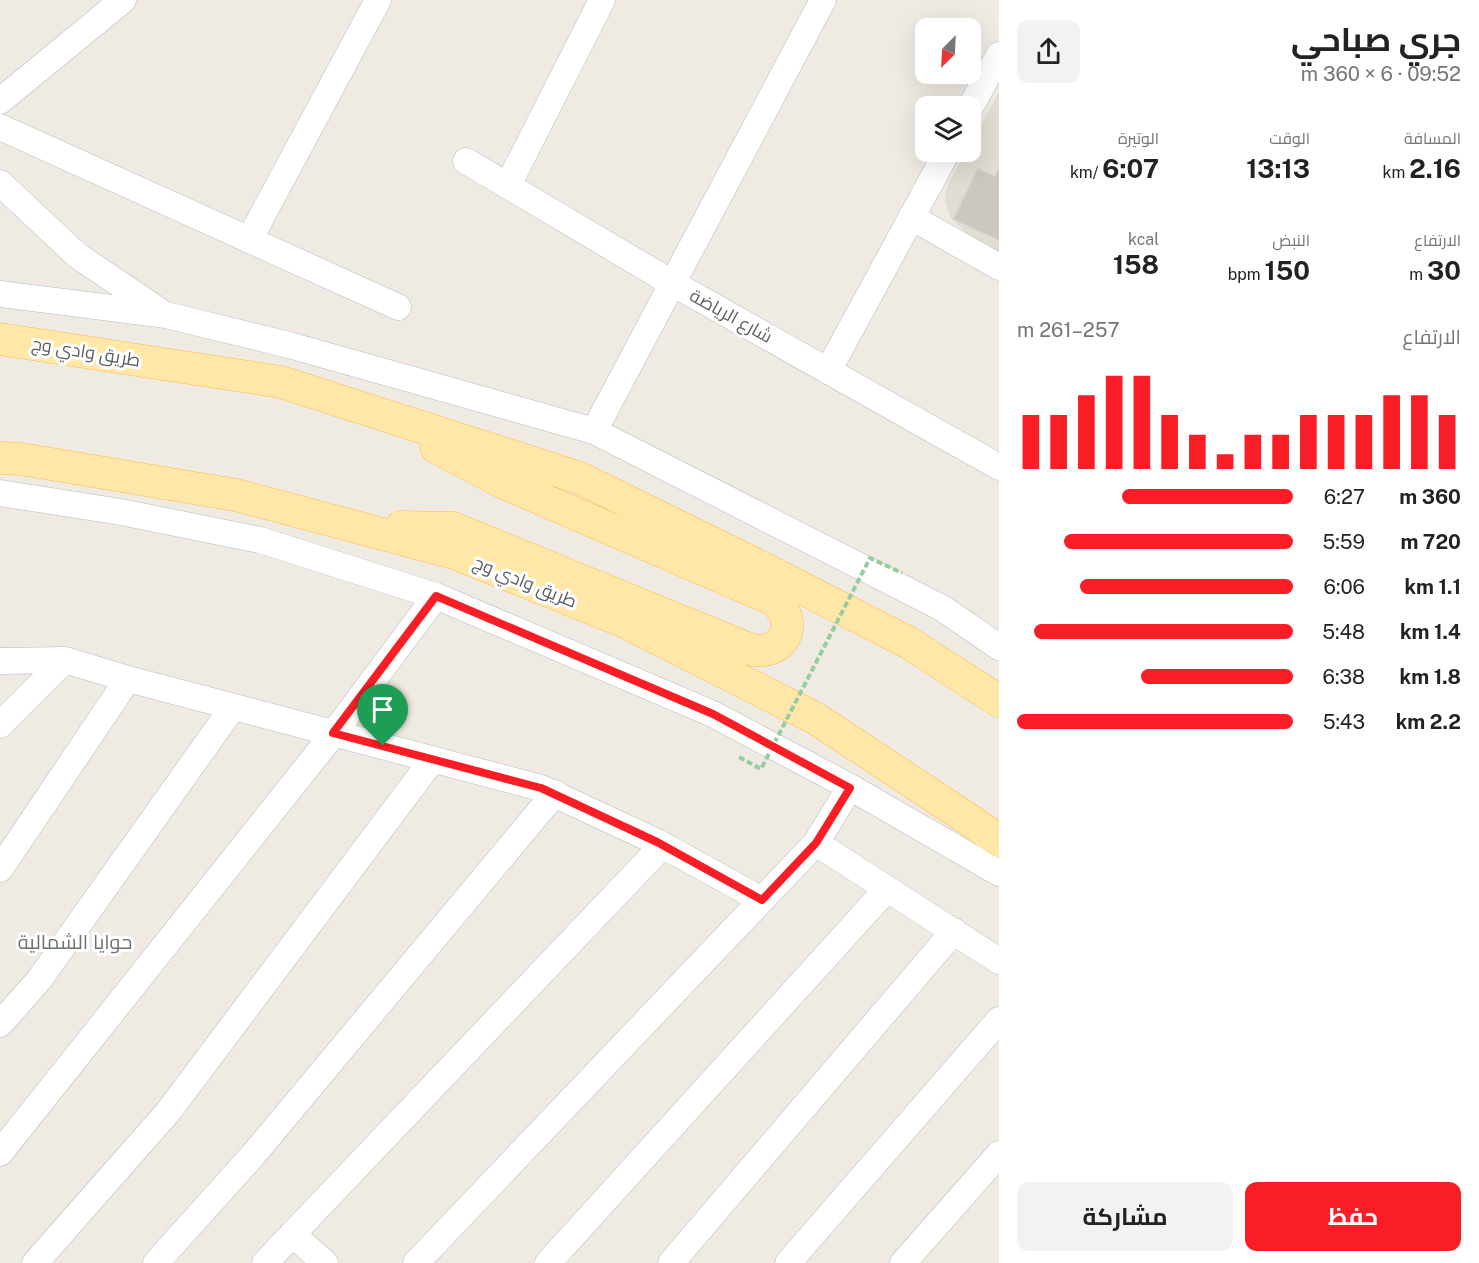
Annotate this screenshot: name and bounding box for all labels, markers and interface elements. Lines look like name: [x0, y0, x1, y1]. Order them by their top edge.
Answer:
north arrow: [915, 18, 981, 84]
map controls: [915, 18, 981, 162]
button: share: [1017, 20, 1080, 83]
text: جري صباحي: [1291, 20, 1461, 58]
text: 09:52 · 6 × 360 m: [1301, 62, 1461, 86]
button: layers: [915, 96, 981, 162]
text: الوتيرة: [1118, 129, 1159, 148]
text: الوقت: [1269, 129, 1310, 148]
text: المسافة: [1404, 129, 1461, 148]
text: 6:07: [1102, 153, 1159, 184]
text: 13:13: [1246, 153, 1310, 184]
text: 2.16: [1409, 153, 1461, 184]
text: /km: [1070, 163, 1102, 182]
text: km: [1382, 163, 1409, 182]
text: kcal: [1128, 230, 1159, 249]
text: النبض: [1272, 231, 1310, 250]
text: الارتفاع: [1414, 231, 1461, 250]
text: 158: [1113, 249, 1159, 280]
text: 150: [1265, 255, 1310, 286]
text: 30: [1427, 255, 1461, 286]
text: bpm: [1228, 265, 1265, 284]
text: m: [1409, 265, 1427, 284]
street label: شارع الرياضة: [685, 284, 776, 349]
text: 257–261 m: [1017, 318, 1120, 342]
text: الارتفاع: [1402, 325, 1461, 349]
street label: طريق وادي وج: [30, 333, 142, 374]
text: 6:27: [1324, 485, 1365, 509]
text: 360 m: [1399, 485, 1461, 509]
text: 5:59: [1322, 530, 1365, 554]
text: 720 m: [1400, 530, 1461, 554]
street label: طريق وادي وج: [469, 551, 580, 616]
text: 6:06: [1323, 575, 1365, 599]
text: 1.1 km: [1404, 575, 1461, 599]
text: 5:48: [1322, 620, 1365, 644]
text: 1.4 km: [1400, 620, 1461, 644]
text: 6:38: [1323, 665, 1365, 689]
text: 1.8 km: [1400, 665, 1461, 689]
pin: [357, 684, 408, 746]
icon: arrive: [366, 693, 399, 726]
text: 5:43: [1323, 710, 1365, 734]
text: 2.2 km: [1396, 710, 1461, 734]
district label: حوايا الشمالية: [18, 930, 132, 954]
button: مشاركة: [1017, 1182, 1233, 1251]
button: حفظ: [1245, 1182, 1461, 1251]

